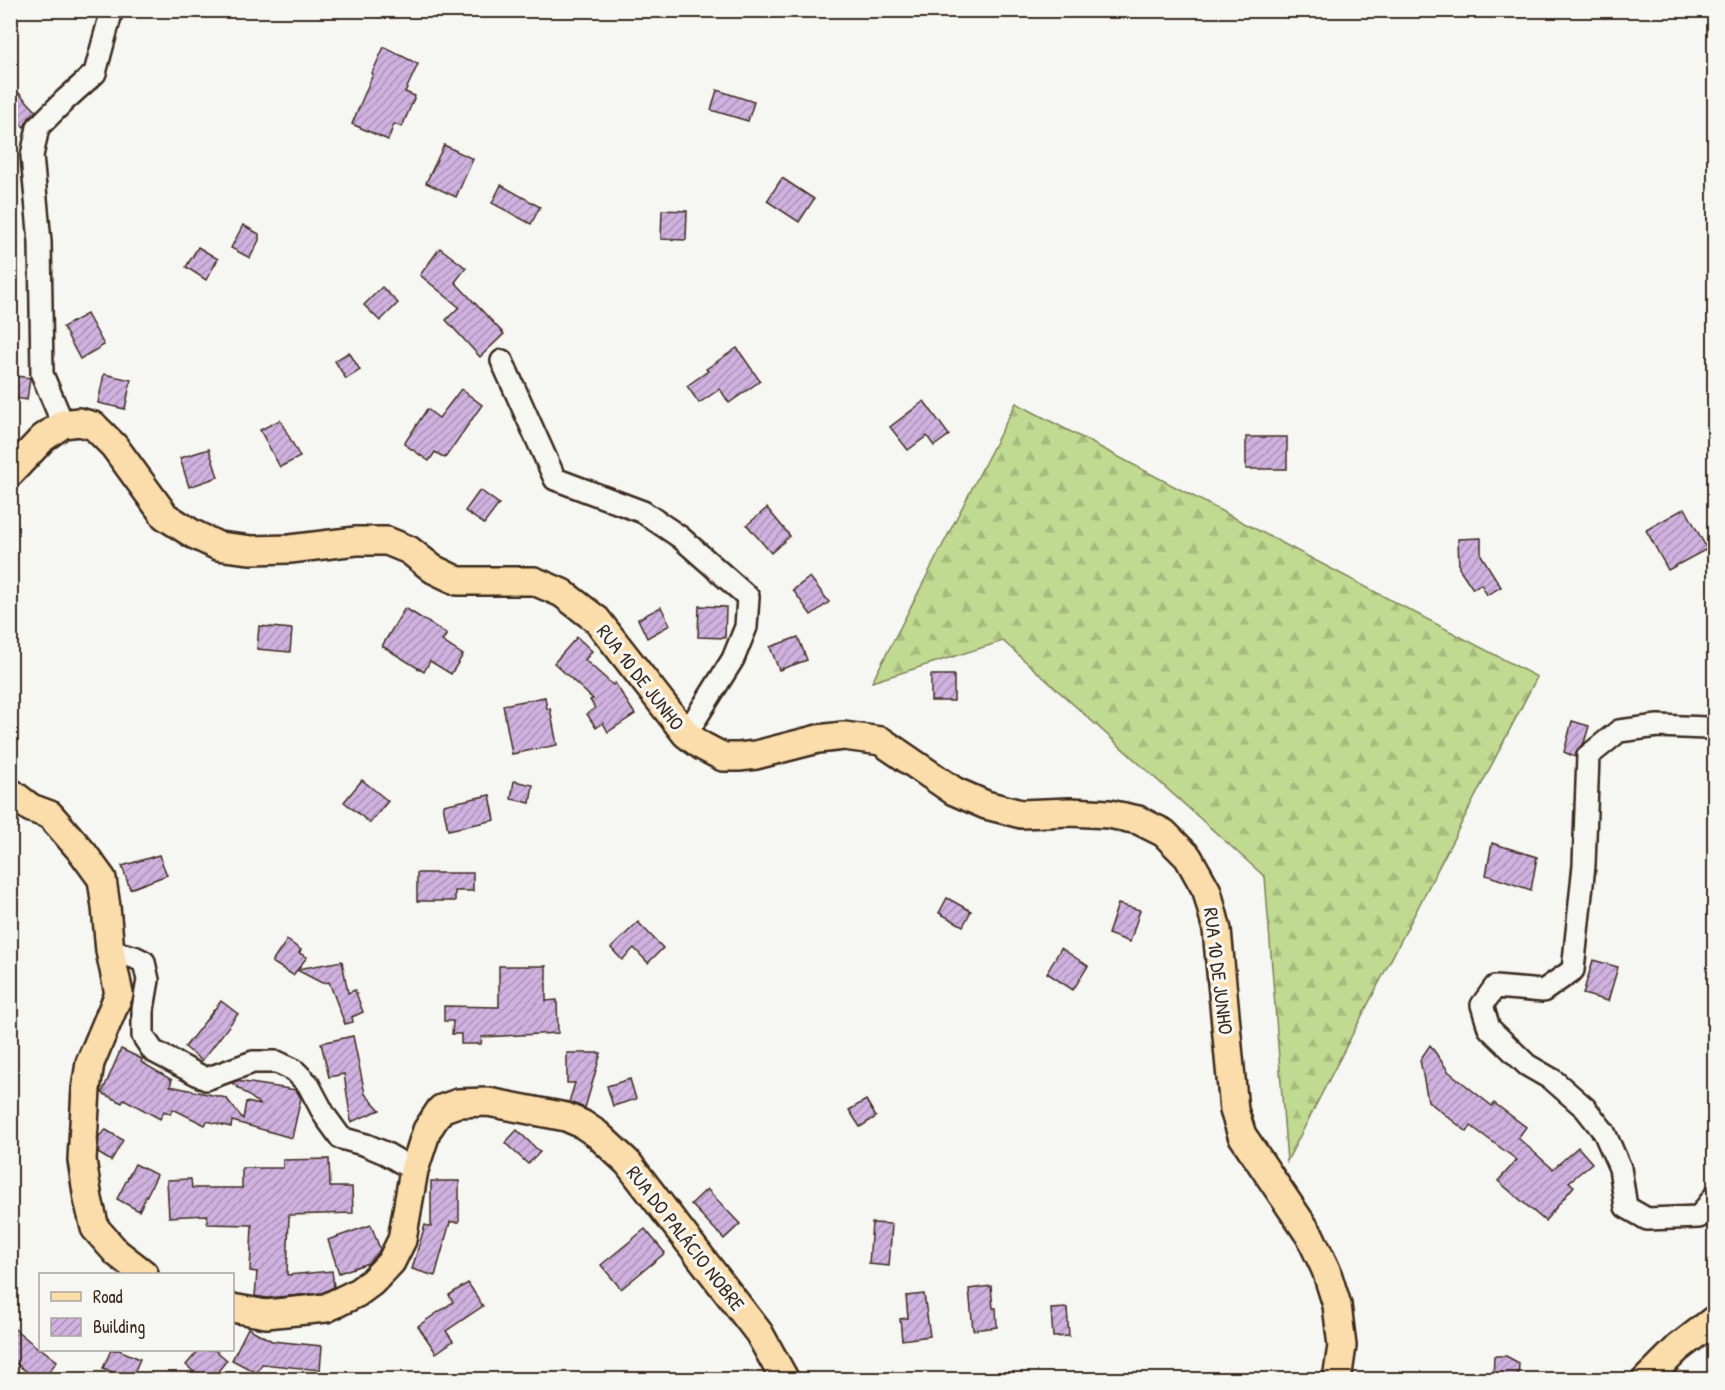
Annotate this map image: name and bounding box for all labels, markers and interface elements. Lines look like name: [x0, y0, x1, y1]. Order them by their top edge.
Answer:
street label: RUA 10 DE JUNHO: [591, 618, 691, 736]
street label: RUA 10 DE JUNHO: [1198, 906, 1240, 1036]
street label: RUA DO PALÁCIO NOBRE: [621, 1160, 751, 1316]
legend: [39, 1273, 234, 1351]
text: Road: [93, 1284, 123, 1309]
text: Building: [93, 1314, 145, 1339]

